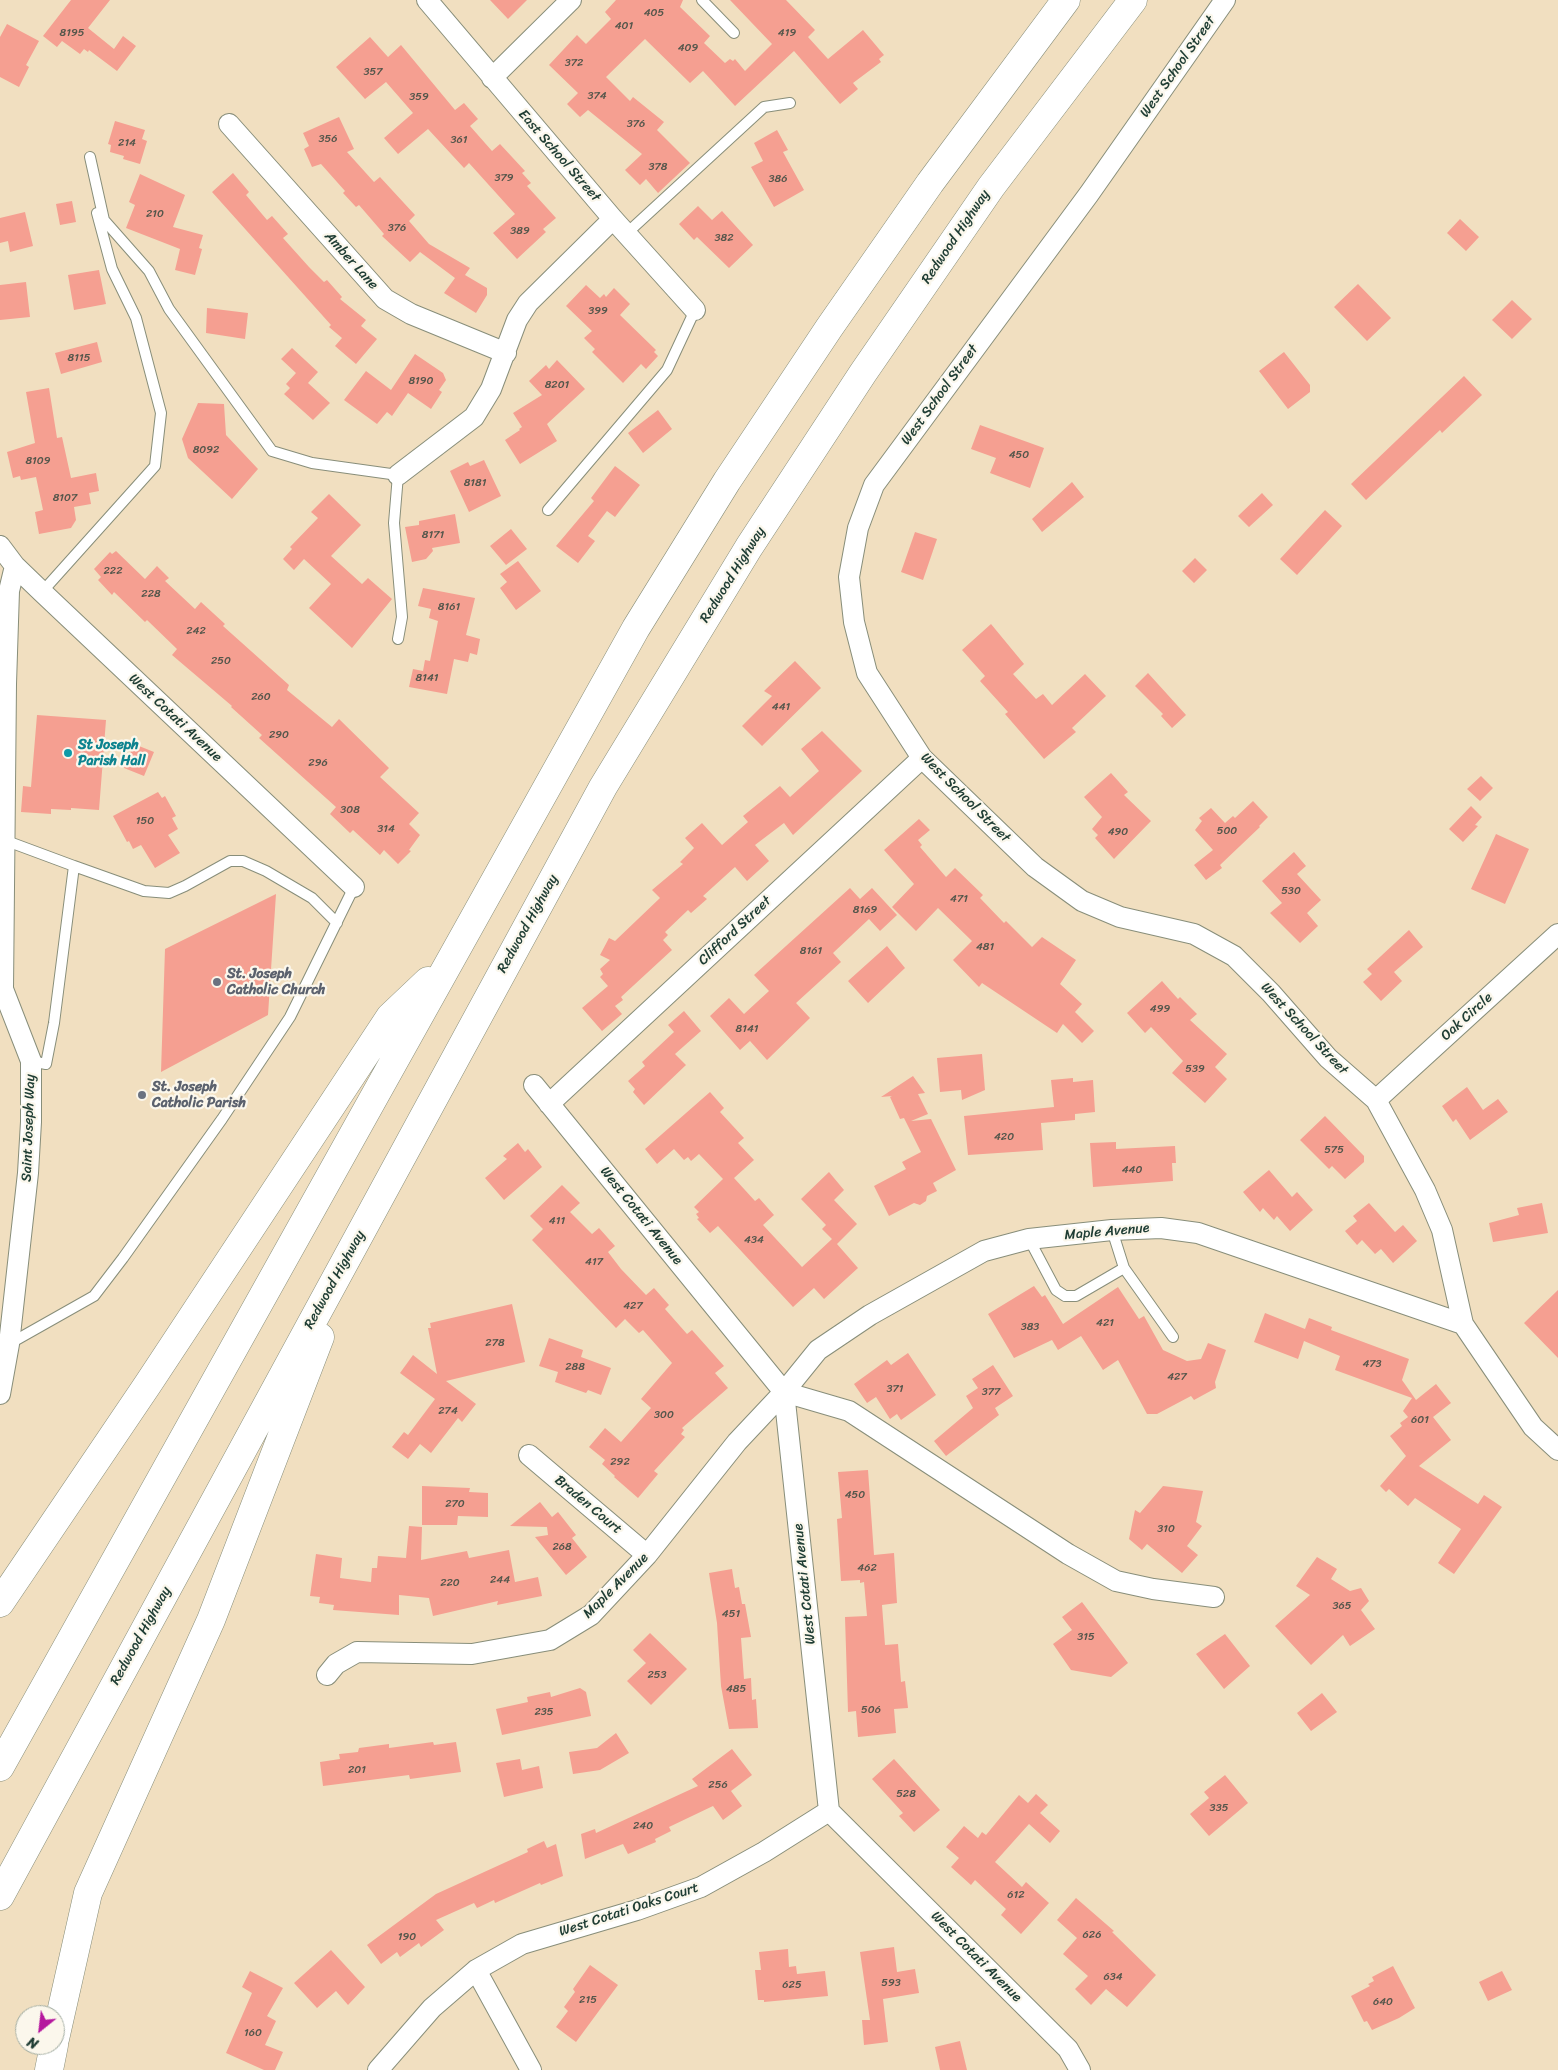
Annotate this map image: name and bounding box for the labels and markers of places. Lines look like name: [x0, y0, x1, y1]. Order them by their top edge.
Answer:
place label: St Joseph Parish Hall: [78, 737, 145, 770]
marker: St Joseph Parish Hall: [62, 747, 74, 759]
place label: St. Joseph Catholic Church: [227, 966, 325, 999]
marker: St. Joseph Catholic Church: [211, 976, 223, 988]
place label: St. Joseph Catholic Parish: [152, 1079, 246, 1112]
marker: St. Joseph Catholic Parish: [136, 1089, 148, 1101]

